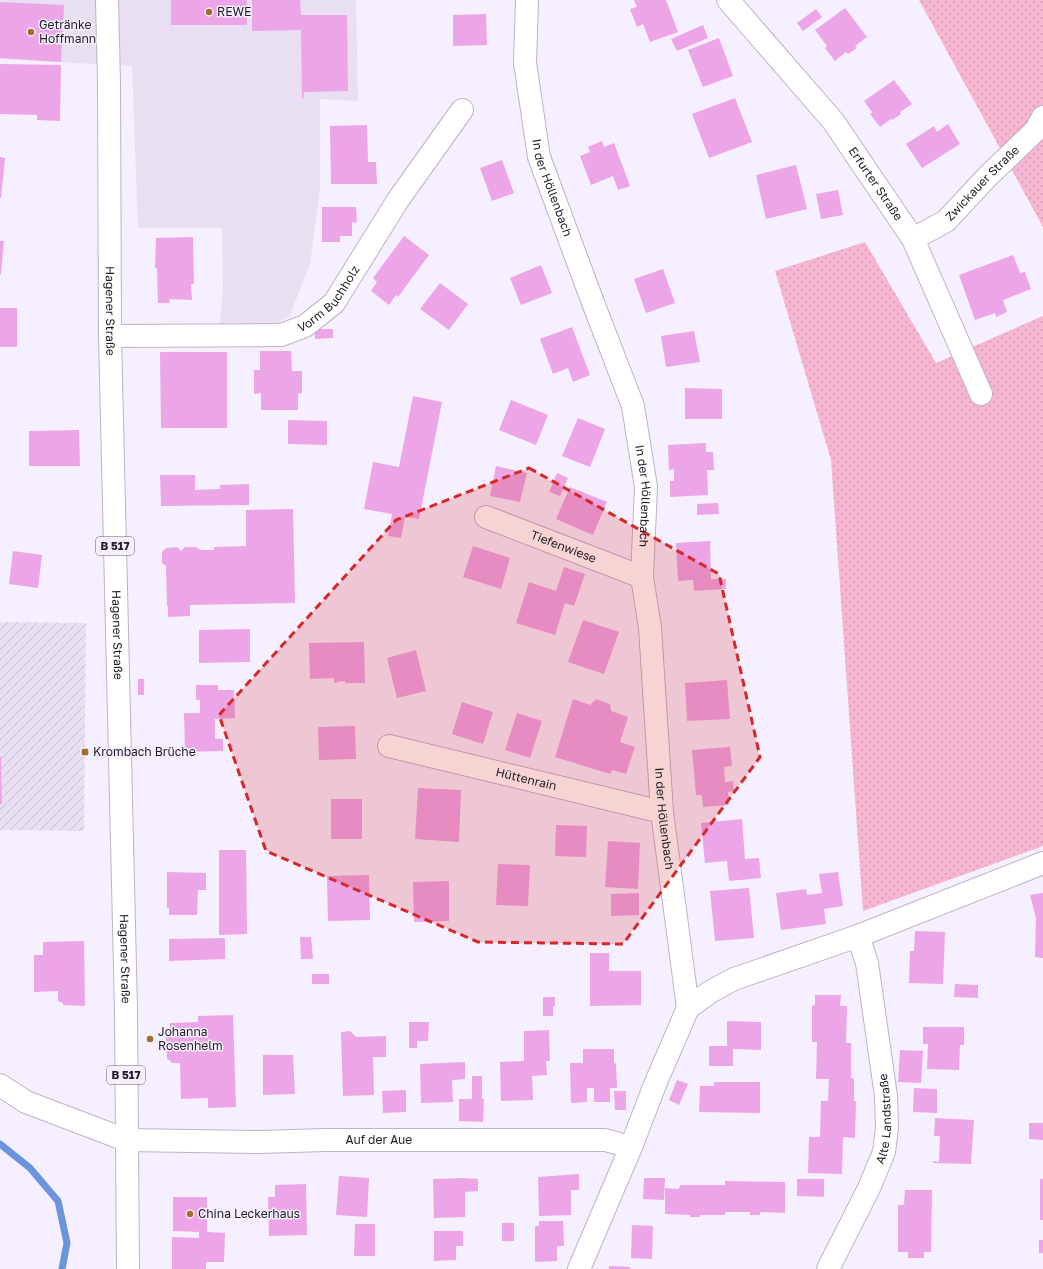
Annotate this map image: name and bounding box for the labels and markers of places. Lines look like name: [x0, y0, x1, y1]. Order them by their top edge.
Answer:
place label: REWE: [217, 4, 251, 19]
marker: REWE: [204, 7, 214, 17]
place label: Getränke Hoffmann: [39, 17, 96, 46]
marker: Getränke Hoffmann: [26, 27, 36, 37]
place label: Krombach Brüche: [93, 744, 196, 759]
marker: Krombach Brüche: [80, 747, 90, 757]
place label: Johanna Rosenhelm: [158, 1024, 223, 1053]
marker: Johanna Rosenhelm: [145, 1034, 155, 1044]
place label: China Leckerhaus: [198, 1206, 300, 1221]
marker: China Leckerhaus: [185, 1209, 195, 1219]

